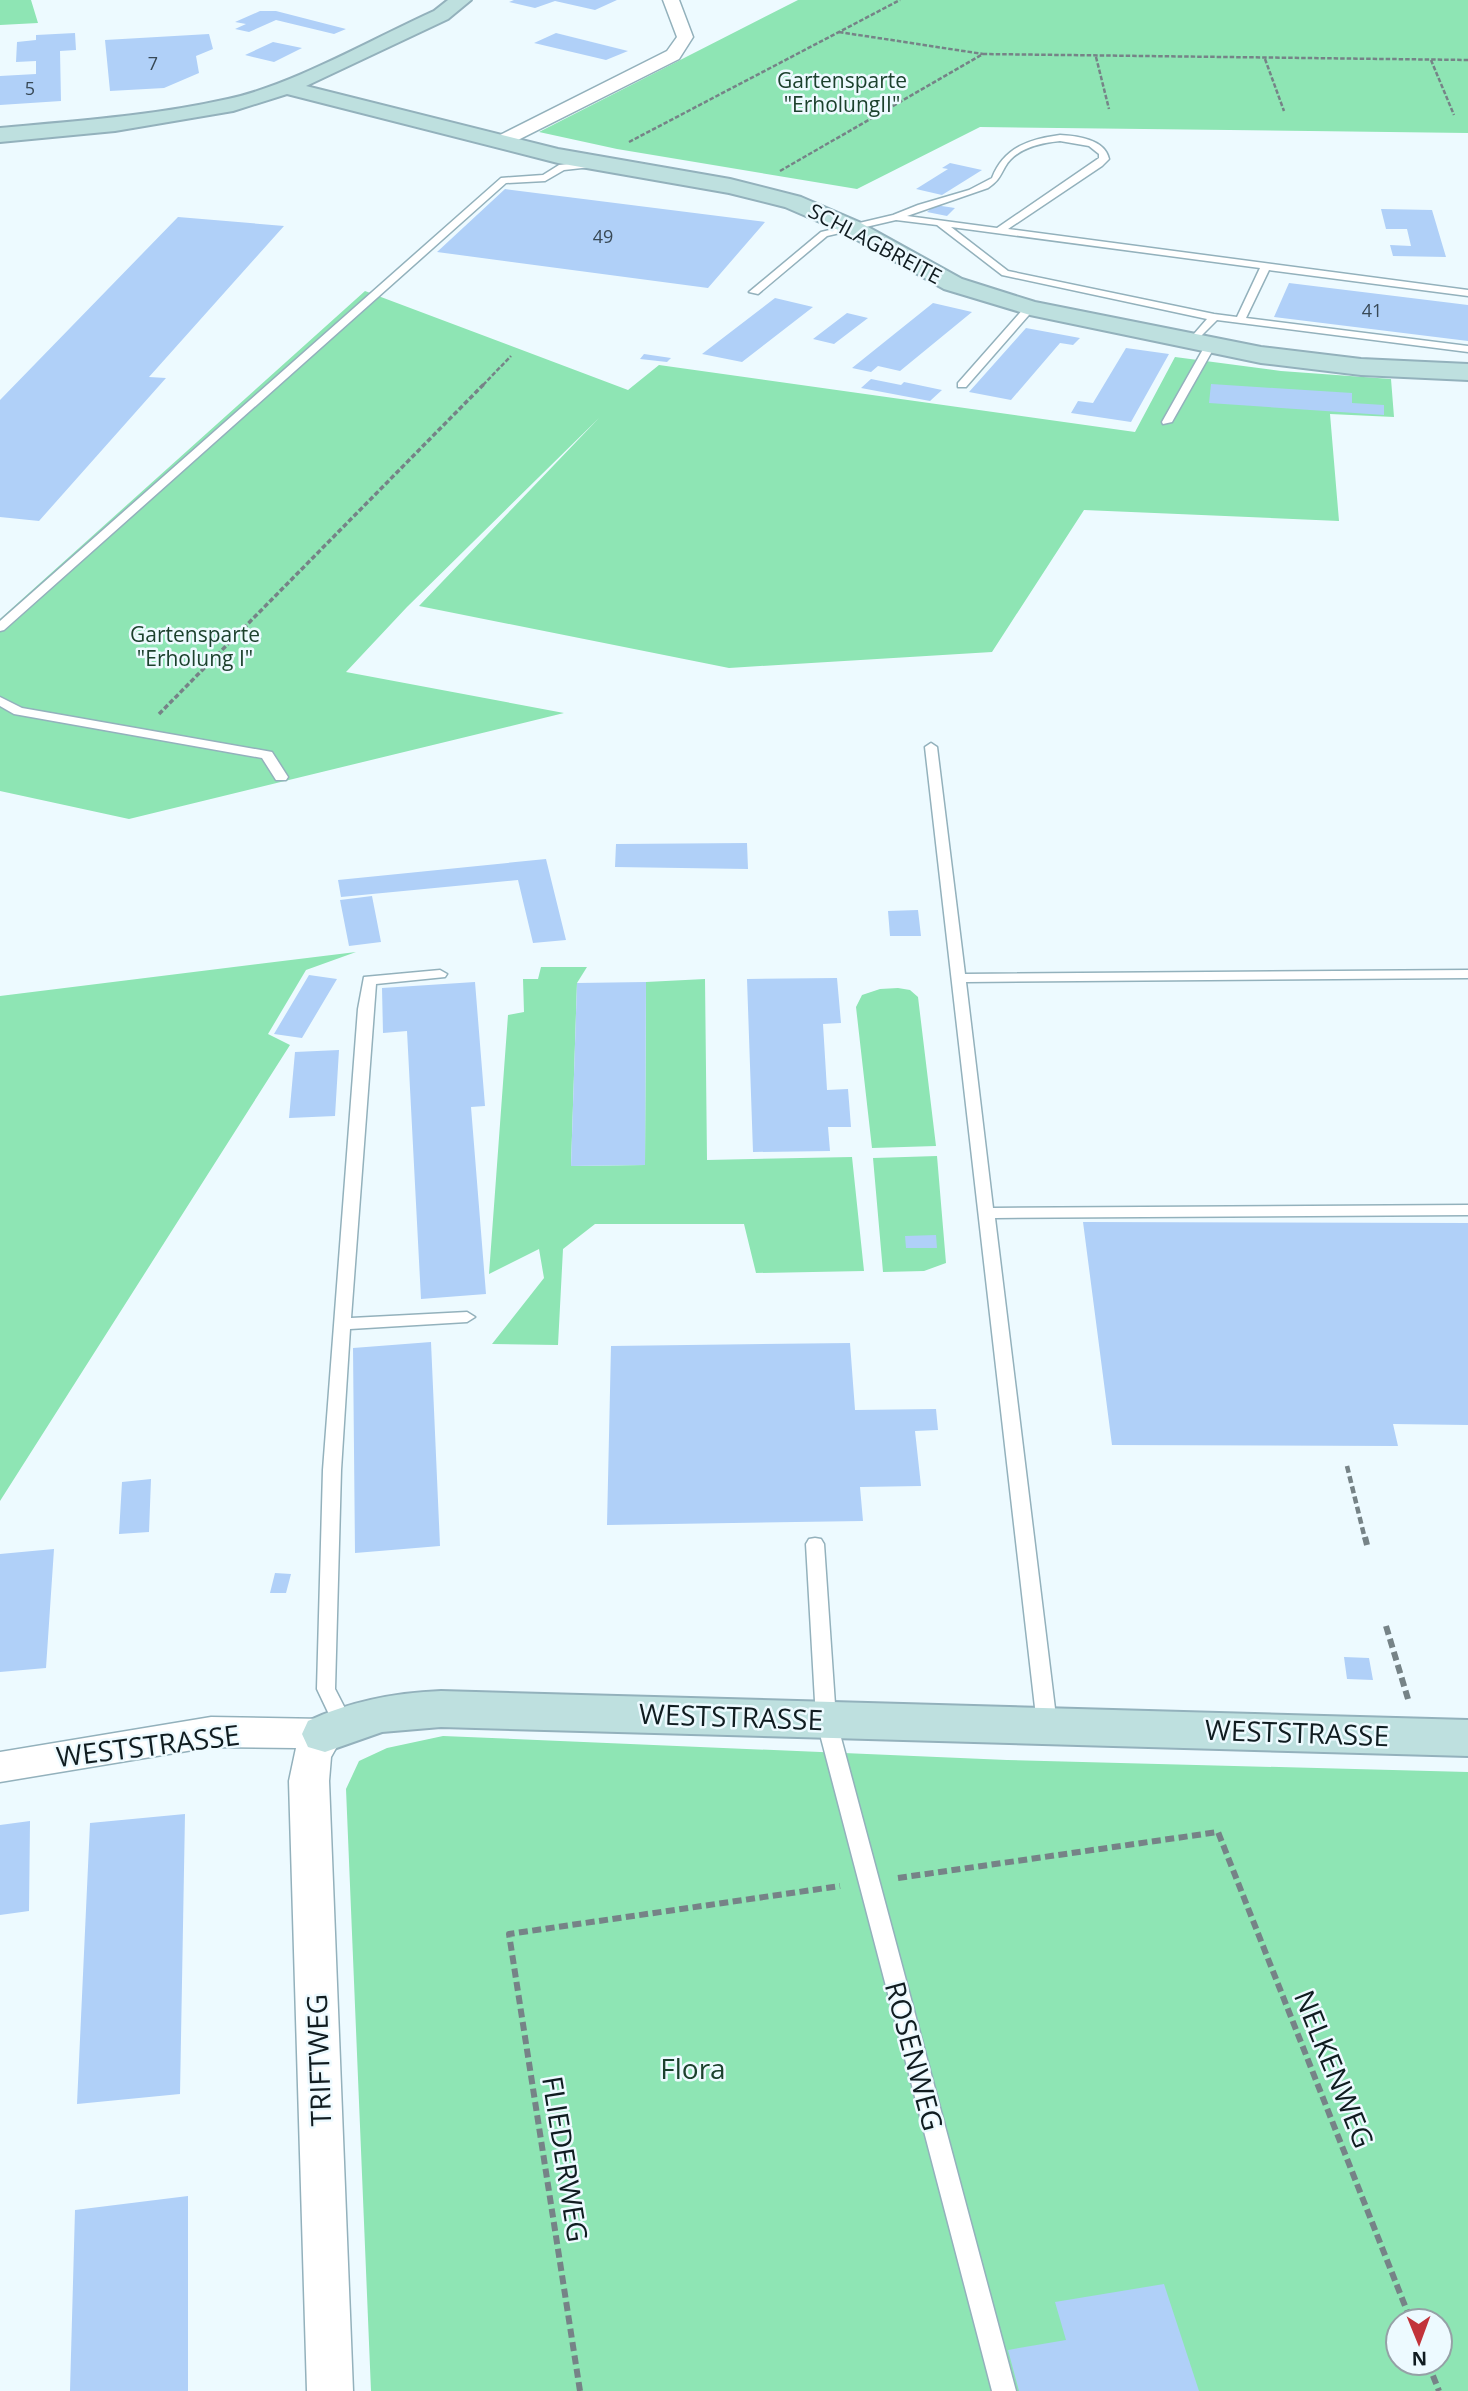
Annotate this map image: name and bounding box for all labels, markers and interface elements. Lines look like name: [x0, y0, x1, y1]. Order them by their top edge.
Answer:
house number: 7: [148, 51, 158, 75]
park label: Gartensparte "ErholungII": [777, 66, 907, 118]
house number: 5: [25, 76, 35, 100]
street label: SCHLAGBREITE: [804, 196, 947, 290]
house number: 49: [593, 224, 613, 248]
house number: 41: [1362, 298, 1382, 322]
park label: Gartensparte "Erholung I": [130, 620, 260, 672]
street label: WESTSTRASSE: [638, 1694, 824, 1738]
street label: WESTSTRASSE: [1204, 1710, 1390, 1754]
street label: WESTSTRASSE: [54, 1715, 242, 1775]
street label: ROSENWEG: [877, 1977, 953, 2134]
street label: NELKENWEG: [1286, 1984, 1384, 2153]
street label: TRIFTWEG: [297, 1993, 339, 2127]
park label: Flora: [660, 2049, 726, 2087]
street label: FLIEDERWEG: [534, 2073, 598, 2244]
north arrow: [1384, 2307, 1454, 2377]
text: N: [1411, 2346, 1427, 2372]

